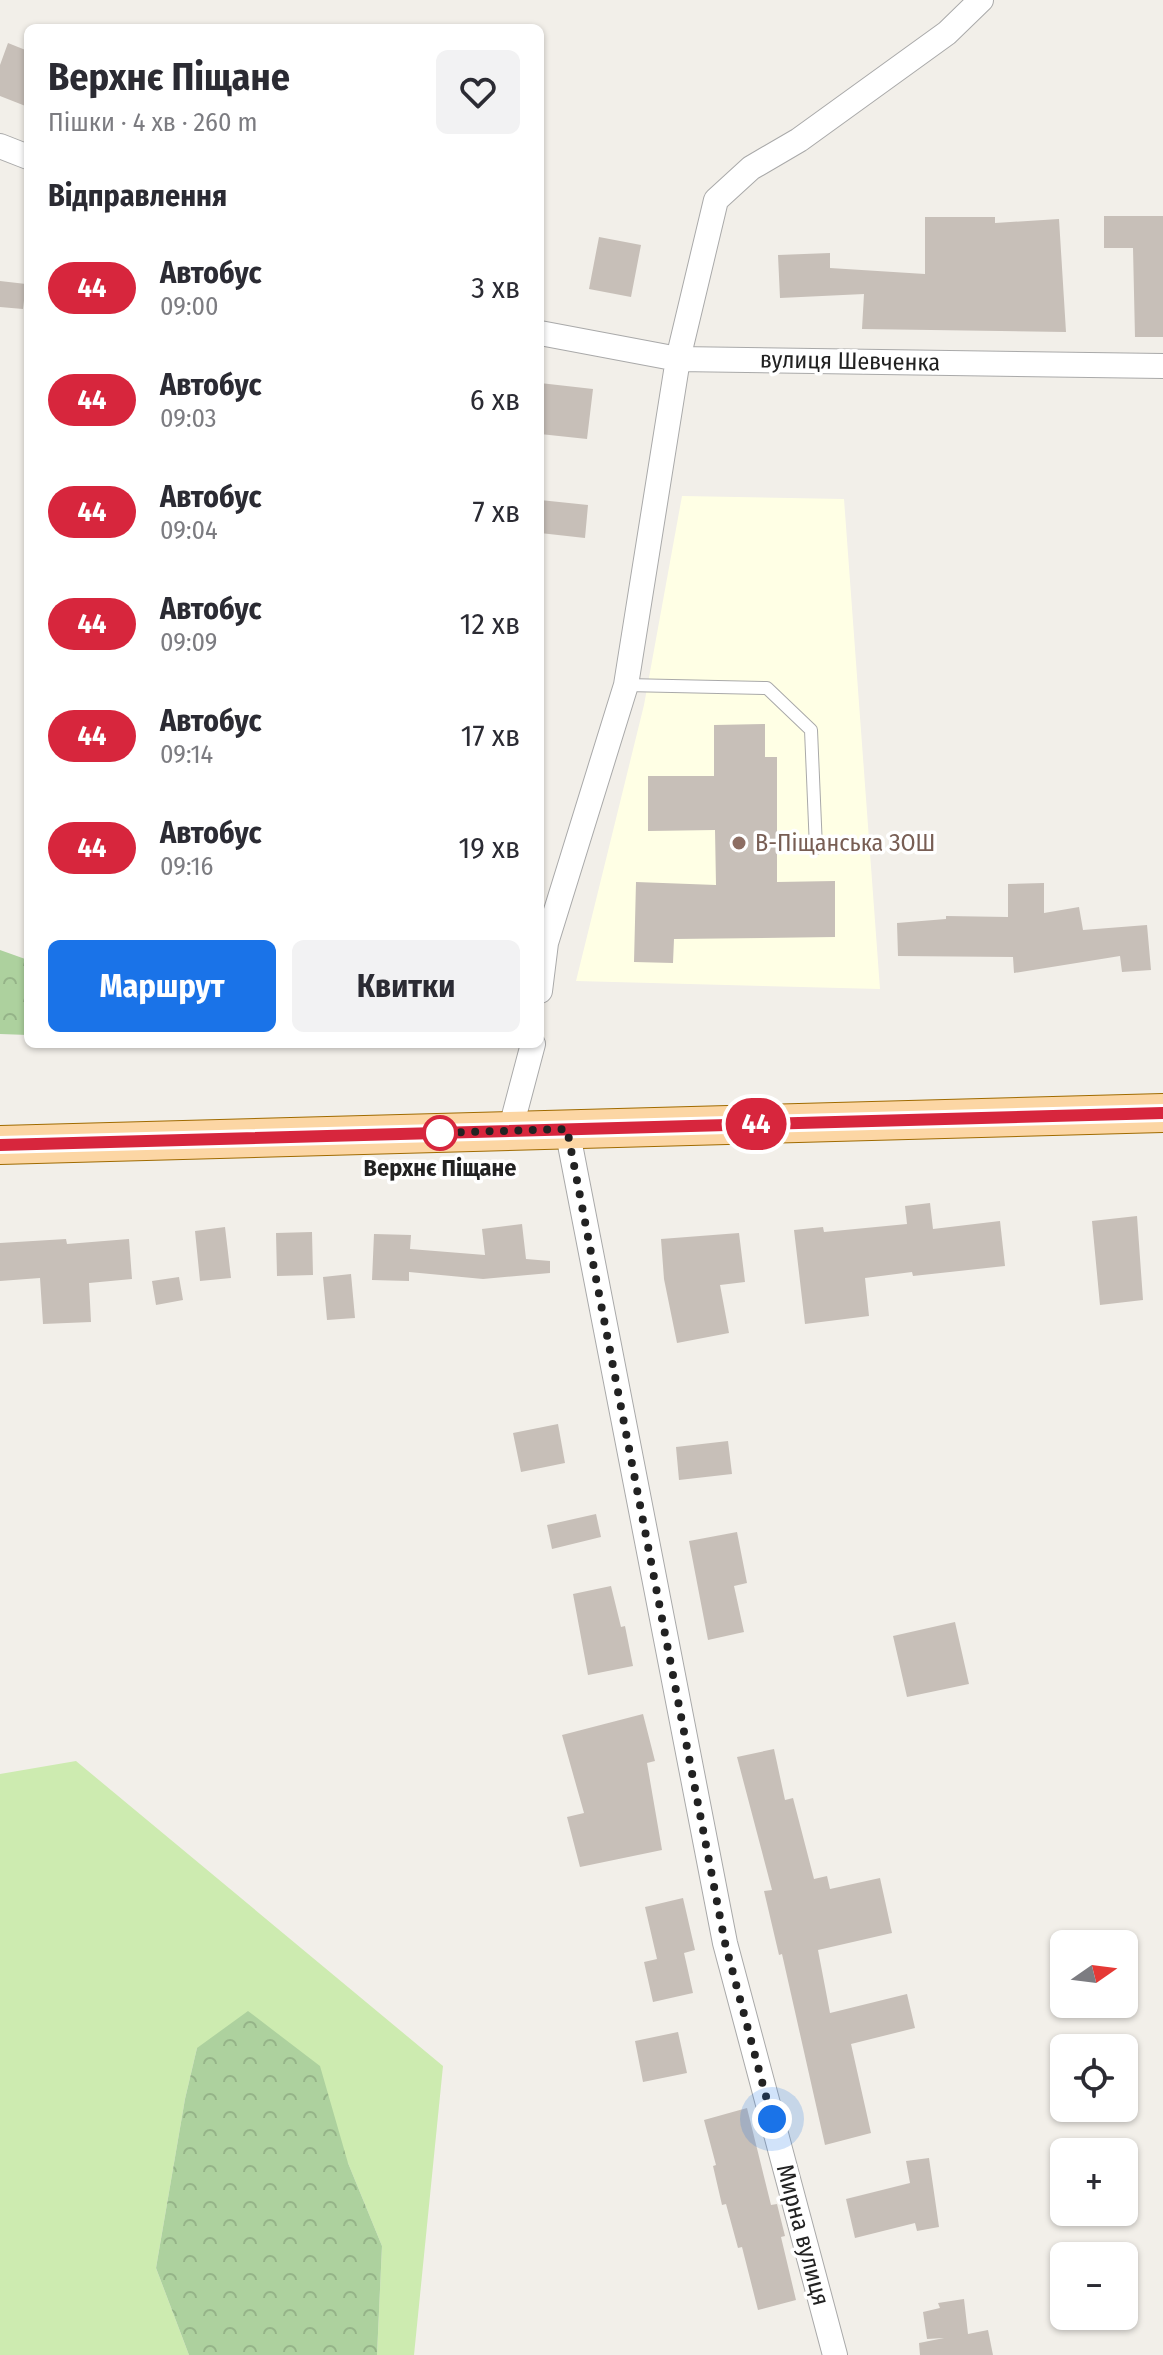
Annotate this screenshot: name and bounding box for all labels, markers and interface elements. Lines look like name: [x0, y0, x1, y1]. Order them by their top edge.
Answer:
button: heart: [436, 50, 520, 134]
text: Верхнє Піщане: [48, 54, 290, 100]
text: Пішки · 4 хв · 260 m: [48, 107, 258, 138]
text: Відправлення: [48, 178, 227, 214]
text: Автобус: [160, 255, 262, 291]
text: 3 хв: [471, 270, 520, 306]
text: 44: [78, 271, 106, 304]
text: 09:00: [160, 291, 219, 322]
street label: вулиця Шевченка: [760, 345, 940, 377]
text: Автобус: [160, 367, 262, 403]
text: 6 хв: [470, 382, 520, 418]
text: 44: [78, 383, 106, 416]
text: 09:03: [160, 403, 217, 434]
text: Автобус: [160, 479, 262, 515]
text: 7 хв: [473, 494, 520, 530]
text: 44: [78, 495, 106, 528]
text: 09:04: [160, 515, 218, 546]
text: Автобус: [160, 591, 262, 627]
text: 12 хв: [460, 606, 520, 642]
text: 44: [78, 607, 106, 640]
text: 09:09: [160, 627, 217, 658]
text: Автобус: [160, 703, 262, 739]
text: 17 хв: [461, 718, 520, 754]
text: 44: [78, 719, 106, 752]
text: 09:14: [160, 739, 213, 770]
text: Автобус: [160, 815, 262, 851]
place label: В-Піщанська ЗОШ: [755, 829, 935, 857]
text: 19 хв: [458, 830, 520, 866]
text: 44: [78, 831, 106, 864]
marker: В-Піщанська ЗОШ: [730, 834, 748, 852]
text: 09:16: [160, 851, 213, 882]
button: Маршрут: [48, 940, 276, 1032]
button: Квитки: [292, 940, 520, 1032]
line badge: 44: [720, 1098, 792, 1150]
text: 44: [742, 1107, 770, 1140]
marker: Верхнє Піщане: [423, 1116, 457, 1150]
place label: Верхнє Піщане: [364, 1154, 516, 1182]
north arrow: [1050, 1930, 1138, 2018]
map controls: [1050, 1930, 1138, 2330]
button: locate: [1050, 2034, 1138, 2122]
your location: [752, 2099, 792, 2139]
button: +: [1050, 2138, 1138, 2226]
street label: Мирна вулиця: [771, 2161, 835, 2309]
button: −: [1050, 2242, 1138, 2330]

